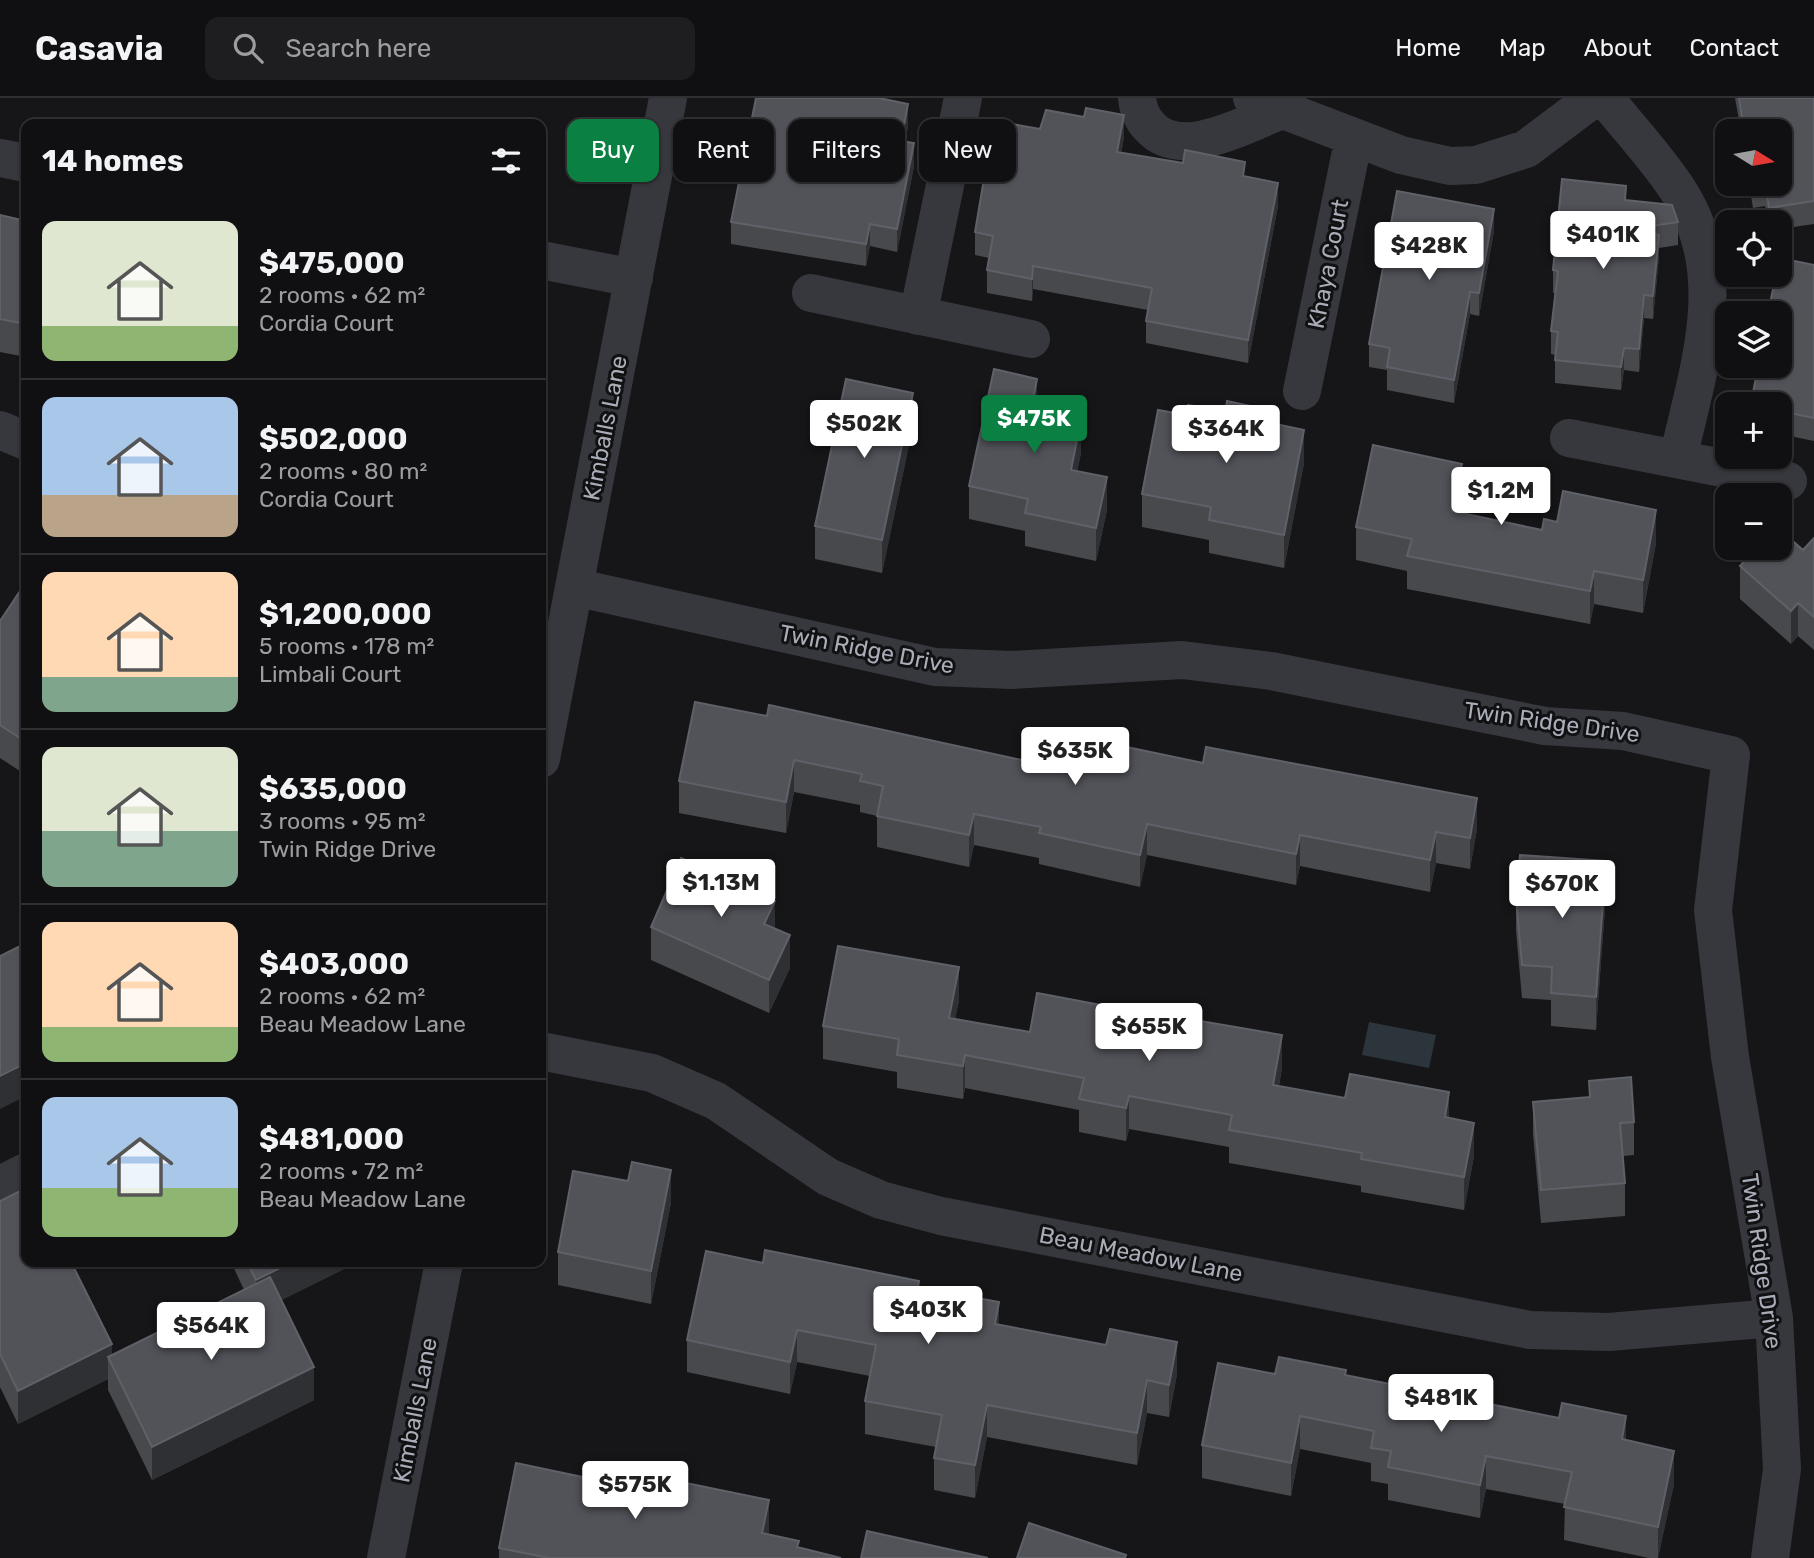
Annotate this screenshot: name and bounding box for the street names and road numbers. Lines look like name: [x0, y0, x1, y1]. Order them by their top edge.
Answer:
street label: Khaya Court: [1302, 197, 1354, 331]
street label: Kimballs Lane: [577, 353, 633, 503]
street label: Twin Ridge Drive: [777, 618, 957, 680]
street label: Twin Ridge Drive: [1462, 696, 1642, 748]
street label: Twin Ridge Drive: [1736, 1171, 1788, 1351]
street label: Beau Meadow Lane: [1037, 1221, 1245, 1287]
street label: Kimballs Lane: [387, 1335, 443, 1485]

